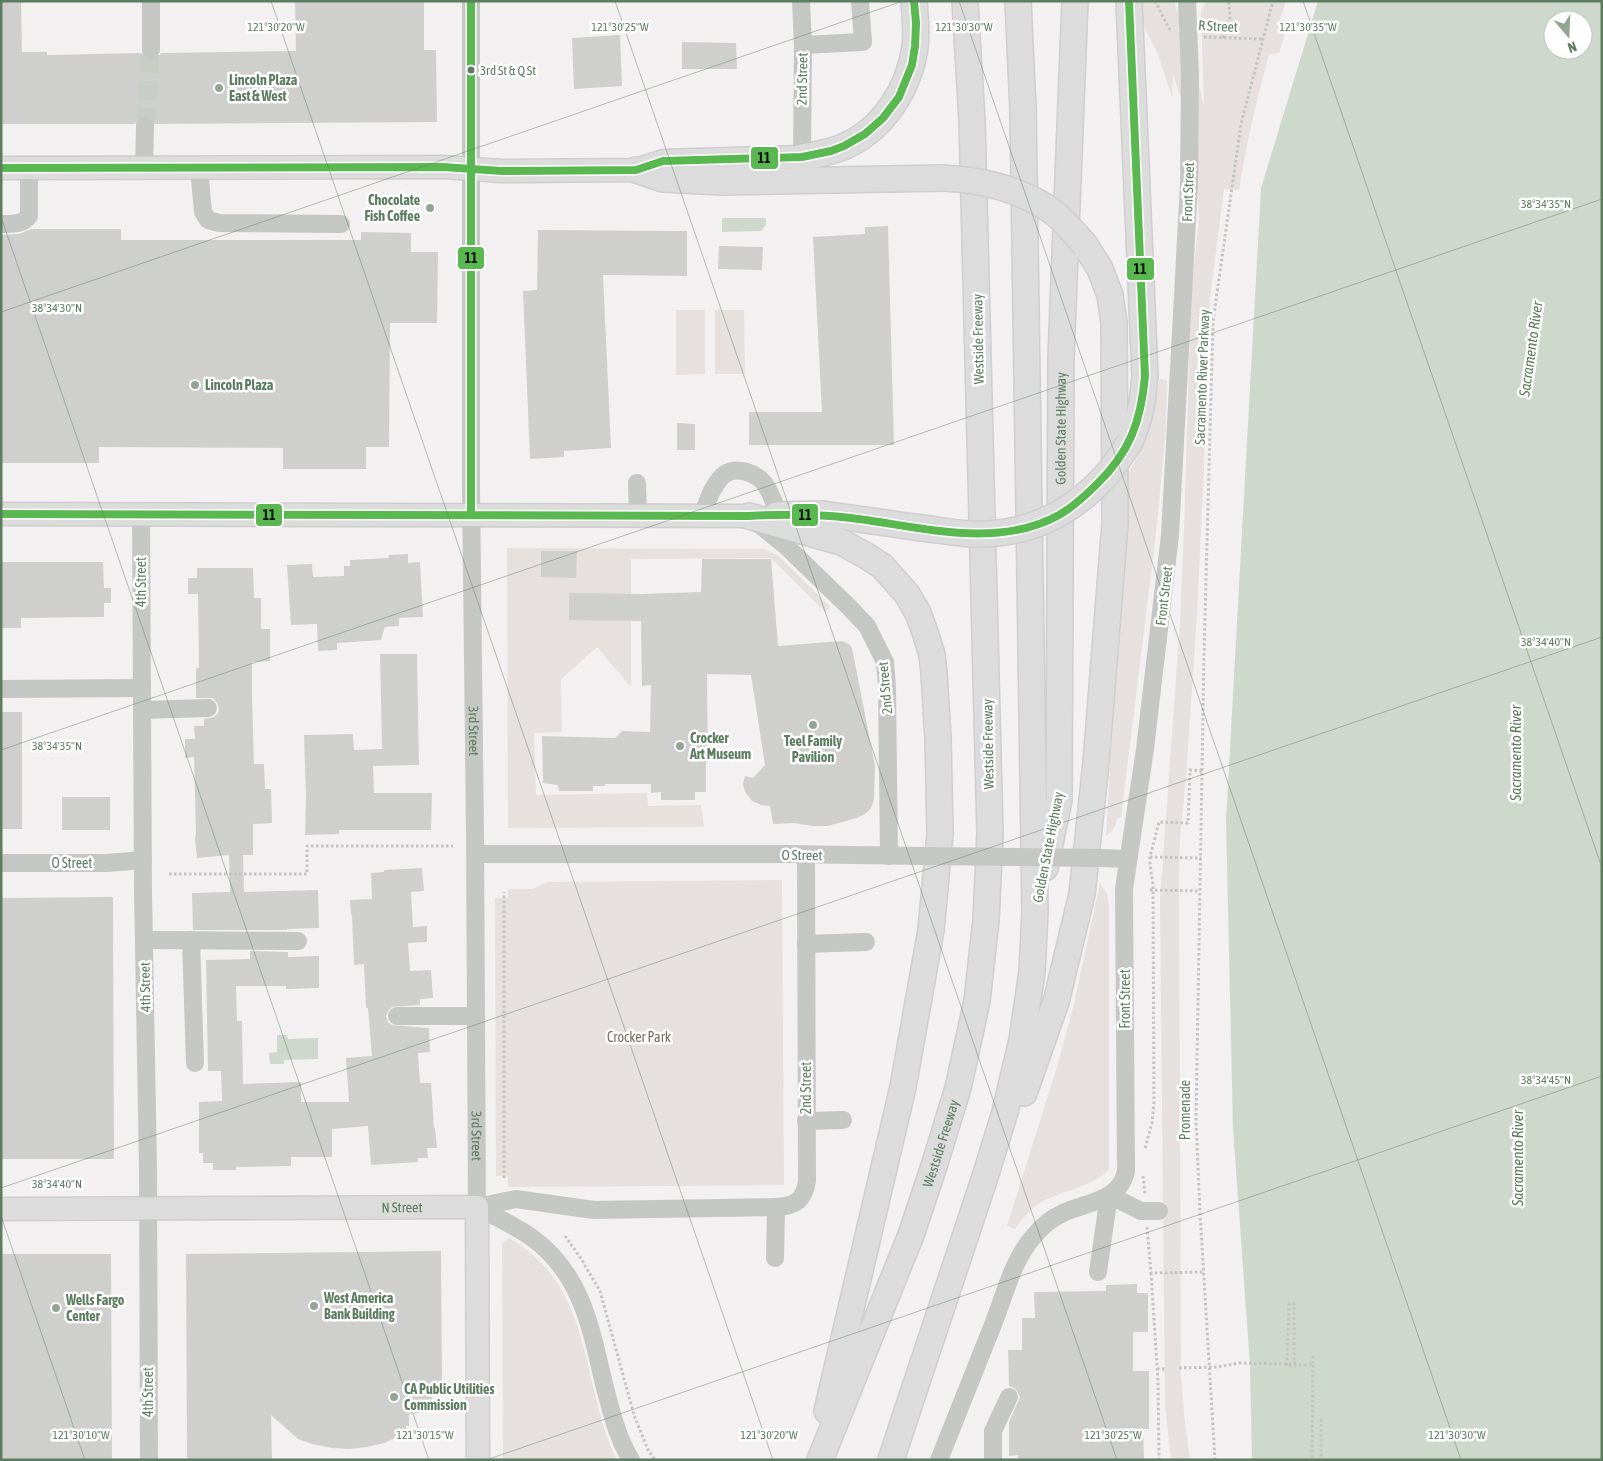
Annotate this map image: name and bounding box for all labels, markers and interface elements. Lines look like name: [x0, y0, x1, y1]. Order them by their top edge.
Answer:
north arrow: [1543, 10, 1593, 60]
street label: R Street: [1198, 17, 1238, 35]
text: 121°30'20"W: [247, 20, 305, 34]
text: 121°30'25"W: [591, 20, 649, 34]
text: 121°30'30"W: [935, 20, 993, 34]
text: 121°30'35"W: [1279, 20, 1337, 34]
text: N: [1566, 38, 1579, 56]
street label: 2nd Street: [794, 53, 810, 105]
place label: 3rd St & Q St: [480, 63, 536, 78]
marker: 3rd St & Q St: [466, 65, 476, 75]
place label: Lincoln Plaza East & West: [229, 72, 298, 104]
marker: Lincoln Plaza East & West: [213, 82, 225, 94]
line badge: 11: [750, 146, 779, 170]
text: 11: [757, 150, 771, 166]
street label: Front Street: [1179, 162, 1197, 222]
place label: Chocolate Fish Coffee: [364, 192, 420, 224]
text: 38°34'35"N: [1521, 197, 1571, 211]
marker: Chocolate Fish Coffee: [424, 202, 436, 214]
line badge: 11: [457, 246, 485, 270]
text: 11: [464, 250, 478, 266]
line badge: 11: [1126, 257, 1155, 281]
text: 11: [1133, 261, 1147, 277]
street label: Westside Freeway: [969, 293, 987, 384]
water label: Sacramento River: [1515, 300, 1546, 399]
text: 38°34'30"N: [32, 301, 82, 315]
street label: Sacramento River Parkway: [1192, 309, 1212, 445]
street label: Golden State Highway: [1052, 372, 1069, 485]
place label: Lincoln Plaza: [205, 377, 274, 393]
marker: Lincoln Plaza: [189, 379, 201, 391]
line badge: 11: [255, 503, 283, 527]
line badge: 11: [791, 503, 819, 527]
text: 11: [262, 507, 276, 523]
text: 11: [798, 507, 812, 523]
street label: 4th Street: [133, 557, 149, 607]
street label: Front Street: [1152, 565, 1176, 627]
text: 38°34'40"N: [1521, 635, 1571, 649]
street label: 2nd Street: [875, 661, 895, 715]
street label: Westside Freeway: [979, 698, 997, 789]
water label: Sacramento River: [1507, 704, 1524, 802]
street label: 3rd Street: [466, 706, 482, 756]
marker: Teel Family Pavilion: [807, 719, 819, 731]
place label: Crocker Art Museum: [689, 730, 751, 762]
place label: Teel Family Pavilion: [784, 733, 842, 765]
text: 38°34'35"N: [32, 739, 82, 753]
marker: Crocker Art Museum: [674, 740, 686, 752]
street label: Golden State Highway: [1029, 790, 1067, 904]
street label: O Street: [781, 847, 823, 863]
street label: O Street: [52, 855, 92, 871]
street label: 4th Street: [137, 962, 153, 1012]
street label: Front Street: [1117, 969, 1133, 1029]
park label: Crocker Park: [607, 1029, 671, 1045]
street label: 2nd Street: [798, 1062, 814, 1114]
text: 38°34'45"N: [1521, 1073, 1571, 1087]
street label: Promenade: [1177, 1080, 1193, 1140]
street label: Westside Freeway: [920, 1098, 962, 1189]
water label: Sacramento River: [1509, 1109, 1526, 1207]
street label: 3rd Street: [468, 1111, 485, 1161]
text: 38°34'40"N: [32, 1177, 82, 1191]
street label: N Street: [381, 1199, 423, 1215]
place label: West America Bank Building: [323, 1290, 396, 1322]
place label: Wells Fargo Center: [65, 1292, 125, 1324]
marker: West America Bank Building: [308, 1300, 320, 1312]
marker: Wells Fargo Center: [50, 1302, 62, 1314]
street label: 4th Street: [140, 1367, 156, 1417]
place label: CA Public Utilities Commission: [404, 1381, 494, 1413]
marker: CA Public Utilities Commission: [388, 1391, 400, 1403]
text: 121°30'10"W: [52, 1428, 110, 1442]
text: 121°30'15"W: [396, 1428, 454, 1442]
text: 121°30'20"W: [740, 1428, 798, 1442]
text: 121°30'25"W: [1084, 1428, 1142, 1442]
text: 121°30'30"W: [1428, 1428, 1486, 1442]

